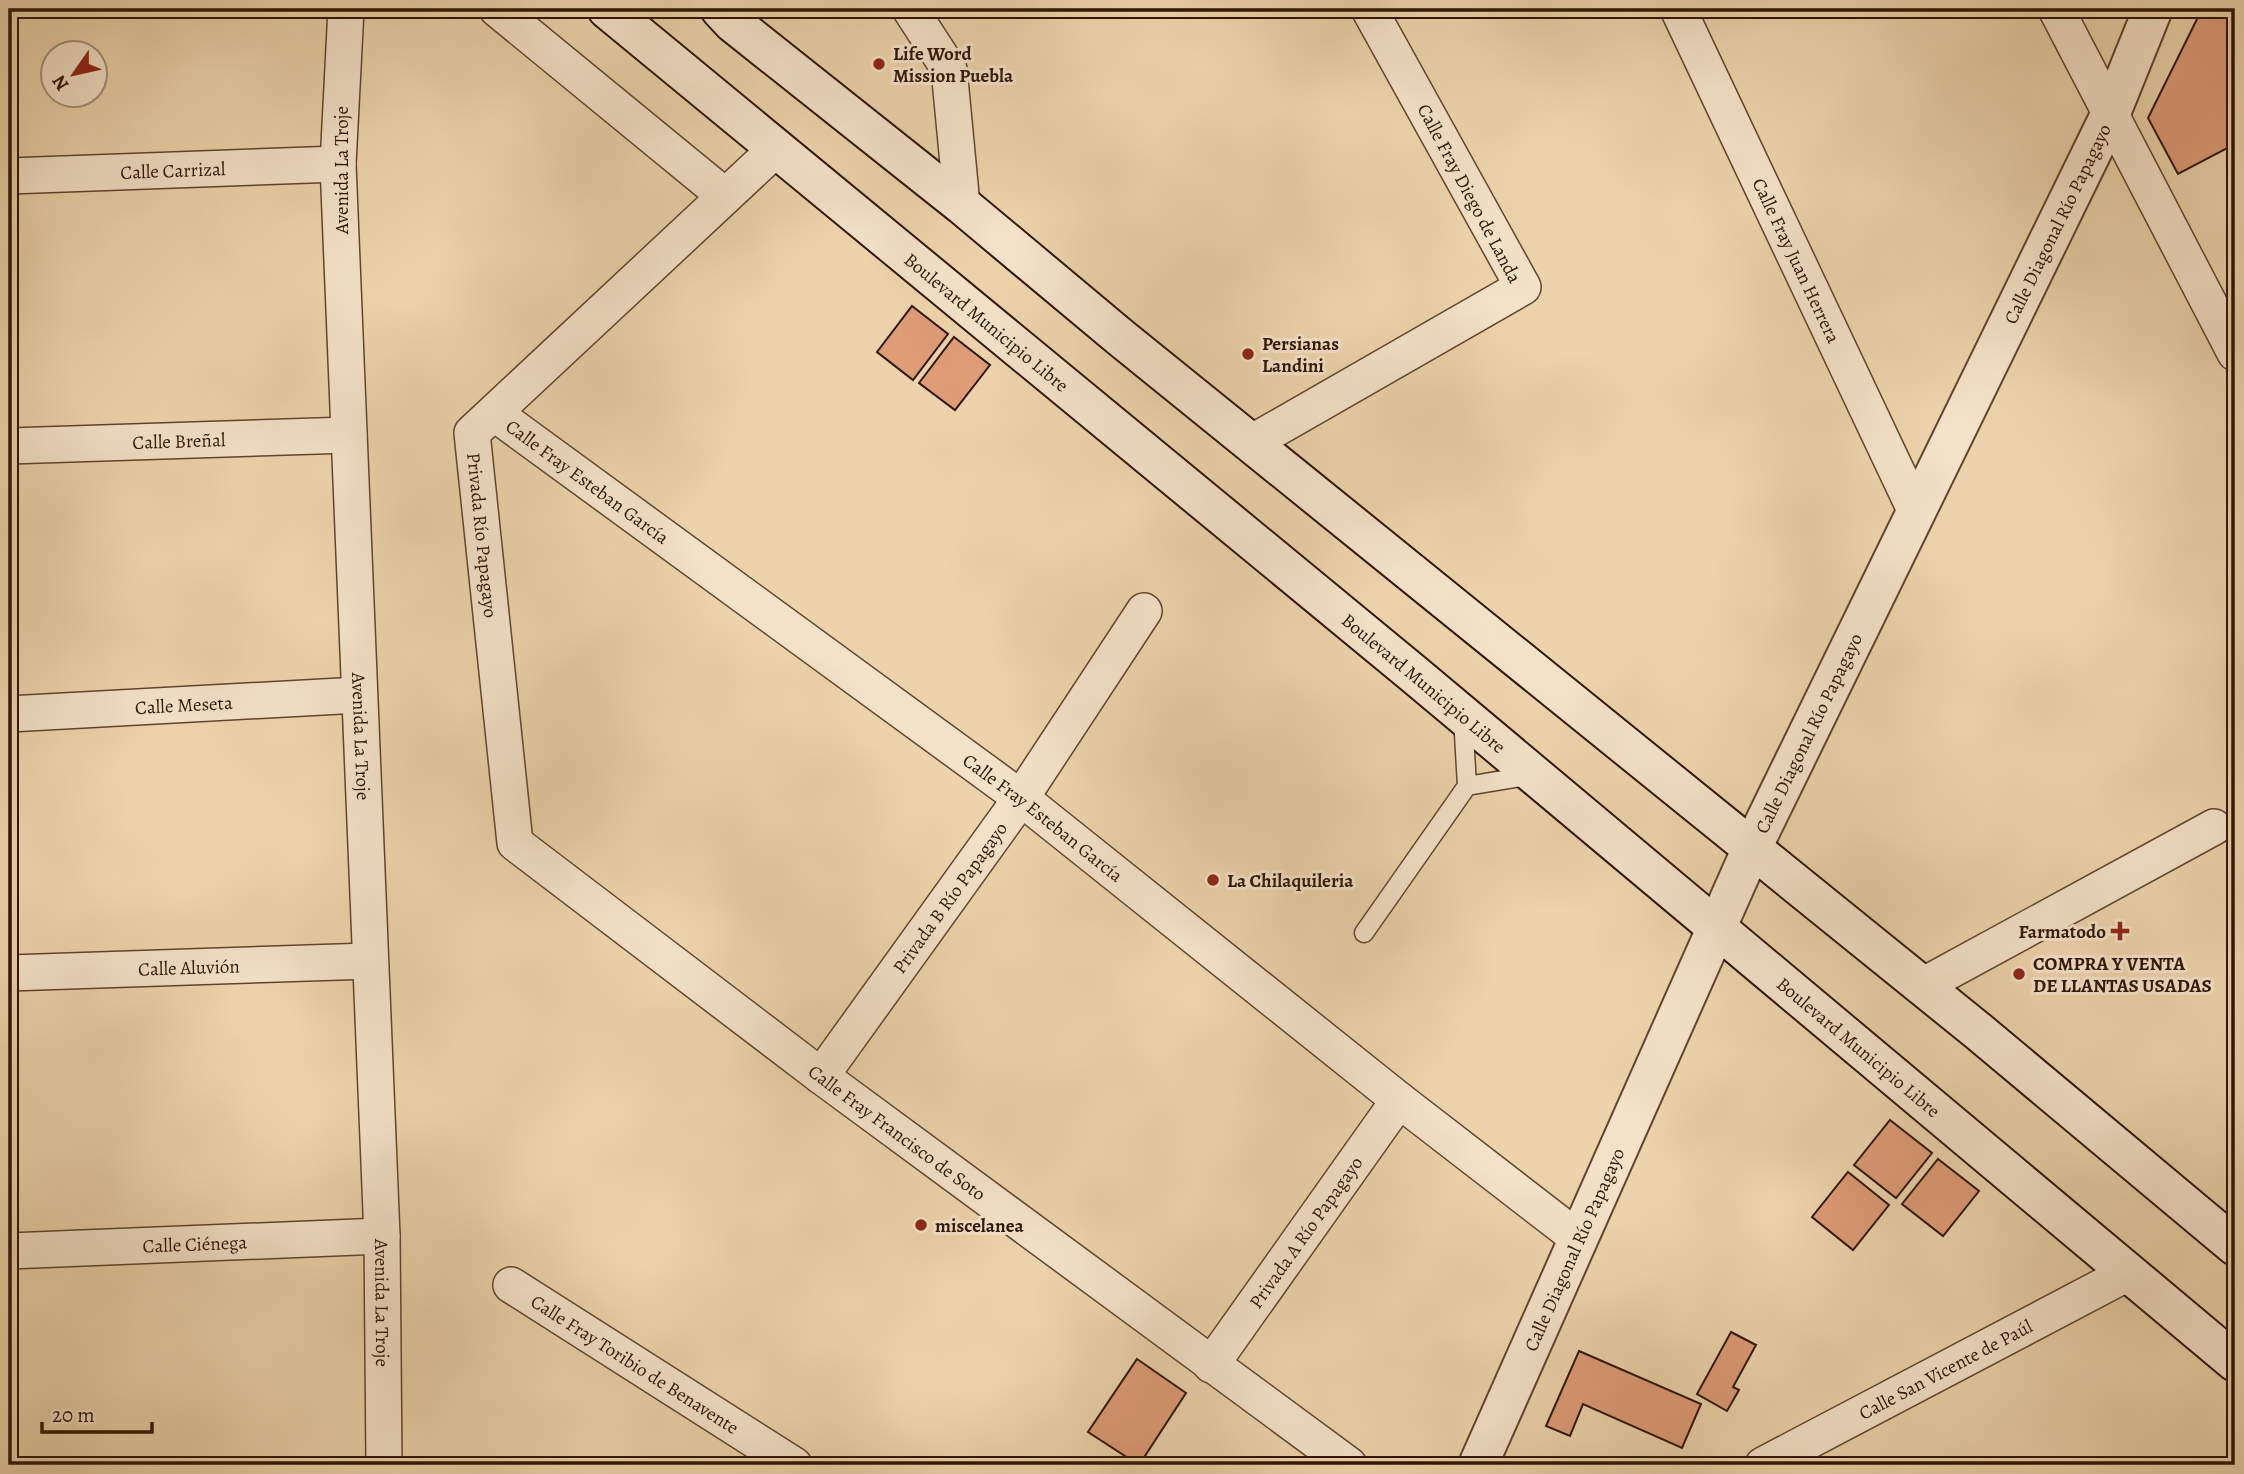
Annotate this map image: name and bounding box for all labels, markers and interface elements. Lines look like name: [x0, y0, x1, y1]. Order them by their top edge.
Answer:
north arrow: [38, 38, 108, 108]
place label: Life Word Mission Puebla: [893, 41, 1014, 89]
marker: Life Word Mission Puebla: [871, 56, 887, 72]
text: N: [46, 70, 75, 96]
street label: Calle Fray Diego de Landa: [1411, 99, 1528, 288]
street label: Avenida La Troje: [329, 106, 355, 235]
street label: Calle Diagonal Río Papagayo: [1998, 120, 2118, 329]
street label: Calle Carrizal: [120, 156, 226, 186]
street label: Calle Fray Juan Herrera: [1746, 174, 1846, 348]
street label: Boulevard Municipio Libre: [898, 247, 1074, 398]
place label: Persianas Landini: [1262, 331, 1339, 379]
marker: Persianas Landini: [1240, 346, 1256, 362]
street label: Calle Fray Esteban García: [500, 414, 674, 551]
street label: Calle Breñal: [132, 427, 226, 456]
street label: Privada Río Papagayo: [460, 451, 503, 619]
street label: Boulevard Municipio Libre: [1336, 608, 1511, 760]
street label: Calle Diagonal Río Papagayo: [1749, 629, 1869, 838]
street label: Avenida La Troje: [345, 671, 376, 801]
street label: Calle Meseta: [134, 690, 233, 721]
street label: Calle Fray Esteban García: [957, 748, 1128, 889]
street label: Privada B Río Papagayo: [887, 817, 1014, 979]
place label: La Chilaquileria: [1227, 868, 1354, 894]
marker: La Chilaquileria: [1205, 872, 1221, 888]
place label: Farmatodo: [2018, 919, 2106, 945]
marker: Farmatodo: [2112, 923, 2128, 939]
place label: COMPRA Y VENTA DE LLANTAS USADAS: [2033, 951, 2212, 999]
street label: Calle Aluvión: [138, 953, 240, 983]
marker: COMPRA Y VENTA DE LLANTAS USADAS: [2011, 966, 2027, 982]
street label: Boulevard Municipio Libre: [1771, 971, 1946, 1124]
street label: Calle Fray Francisco de Soto: [802, 1059, 991, 1207]
street label: Calle Diagonal Río Papagayo: [1518, 1144, 1631, 1355]
street label: Privada A Río Papagayo: [1243, 1151, 1369, 1314]
place label: miscelanea: [935, 1213, 1024, 1239]
marker: miscelanea: [913, 1217, 929, 1233]
street label: Calle Ciénega: [142, 1229, 248, 1260]
street label: Avenida La Troje: [368, 1238, 395, 1367]
street label: Calle Fray Toribio de Benavente: [525, 1289, 744, 1441]
street label: Calle San Vicente de Paúl: [1854, 1313, 2038, 1426]
scale bar: [42, 1390, 152, 1434]
text: 20 m: [52, 1401, 95, 1429]

